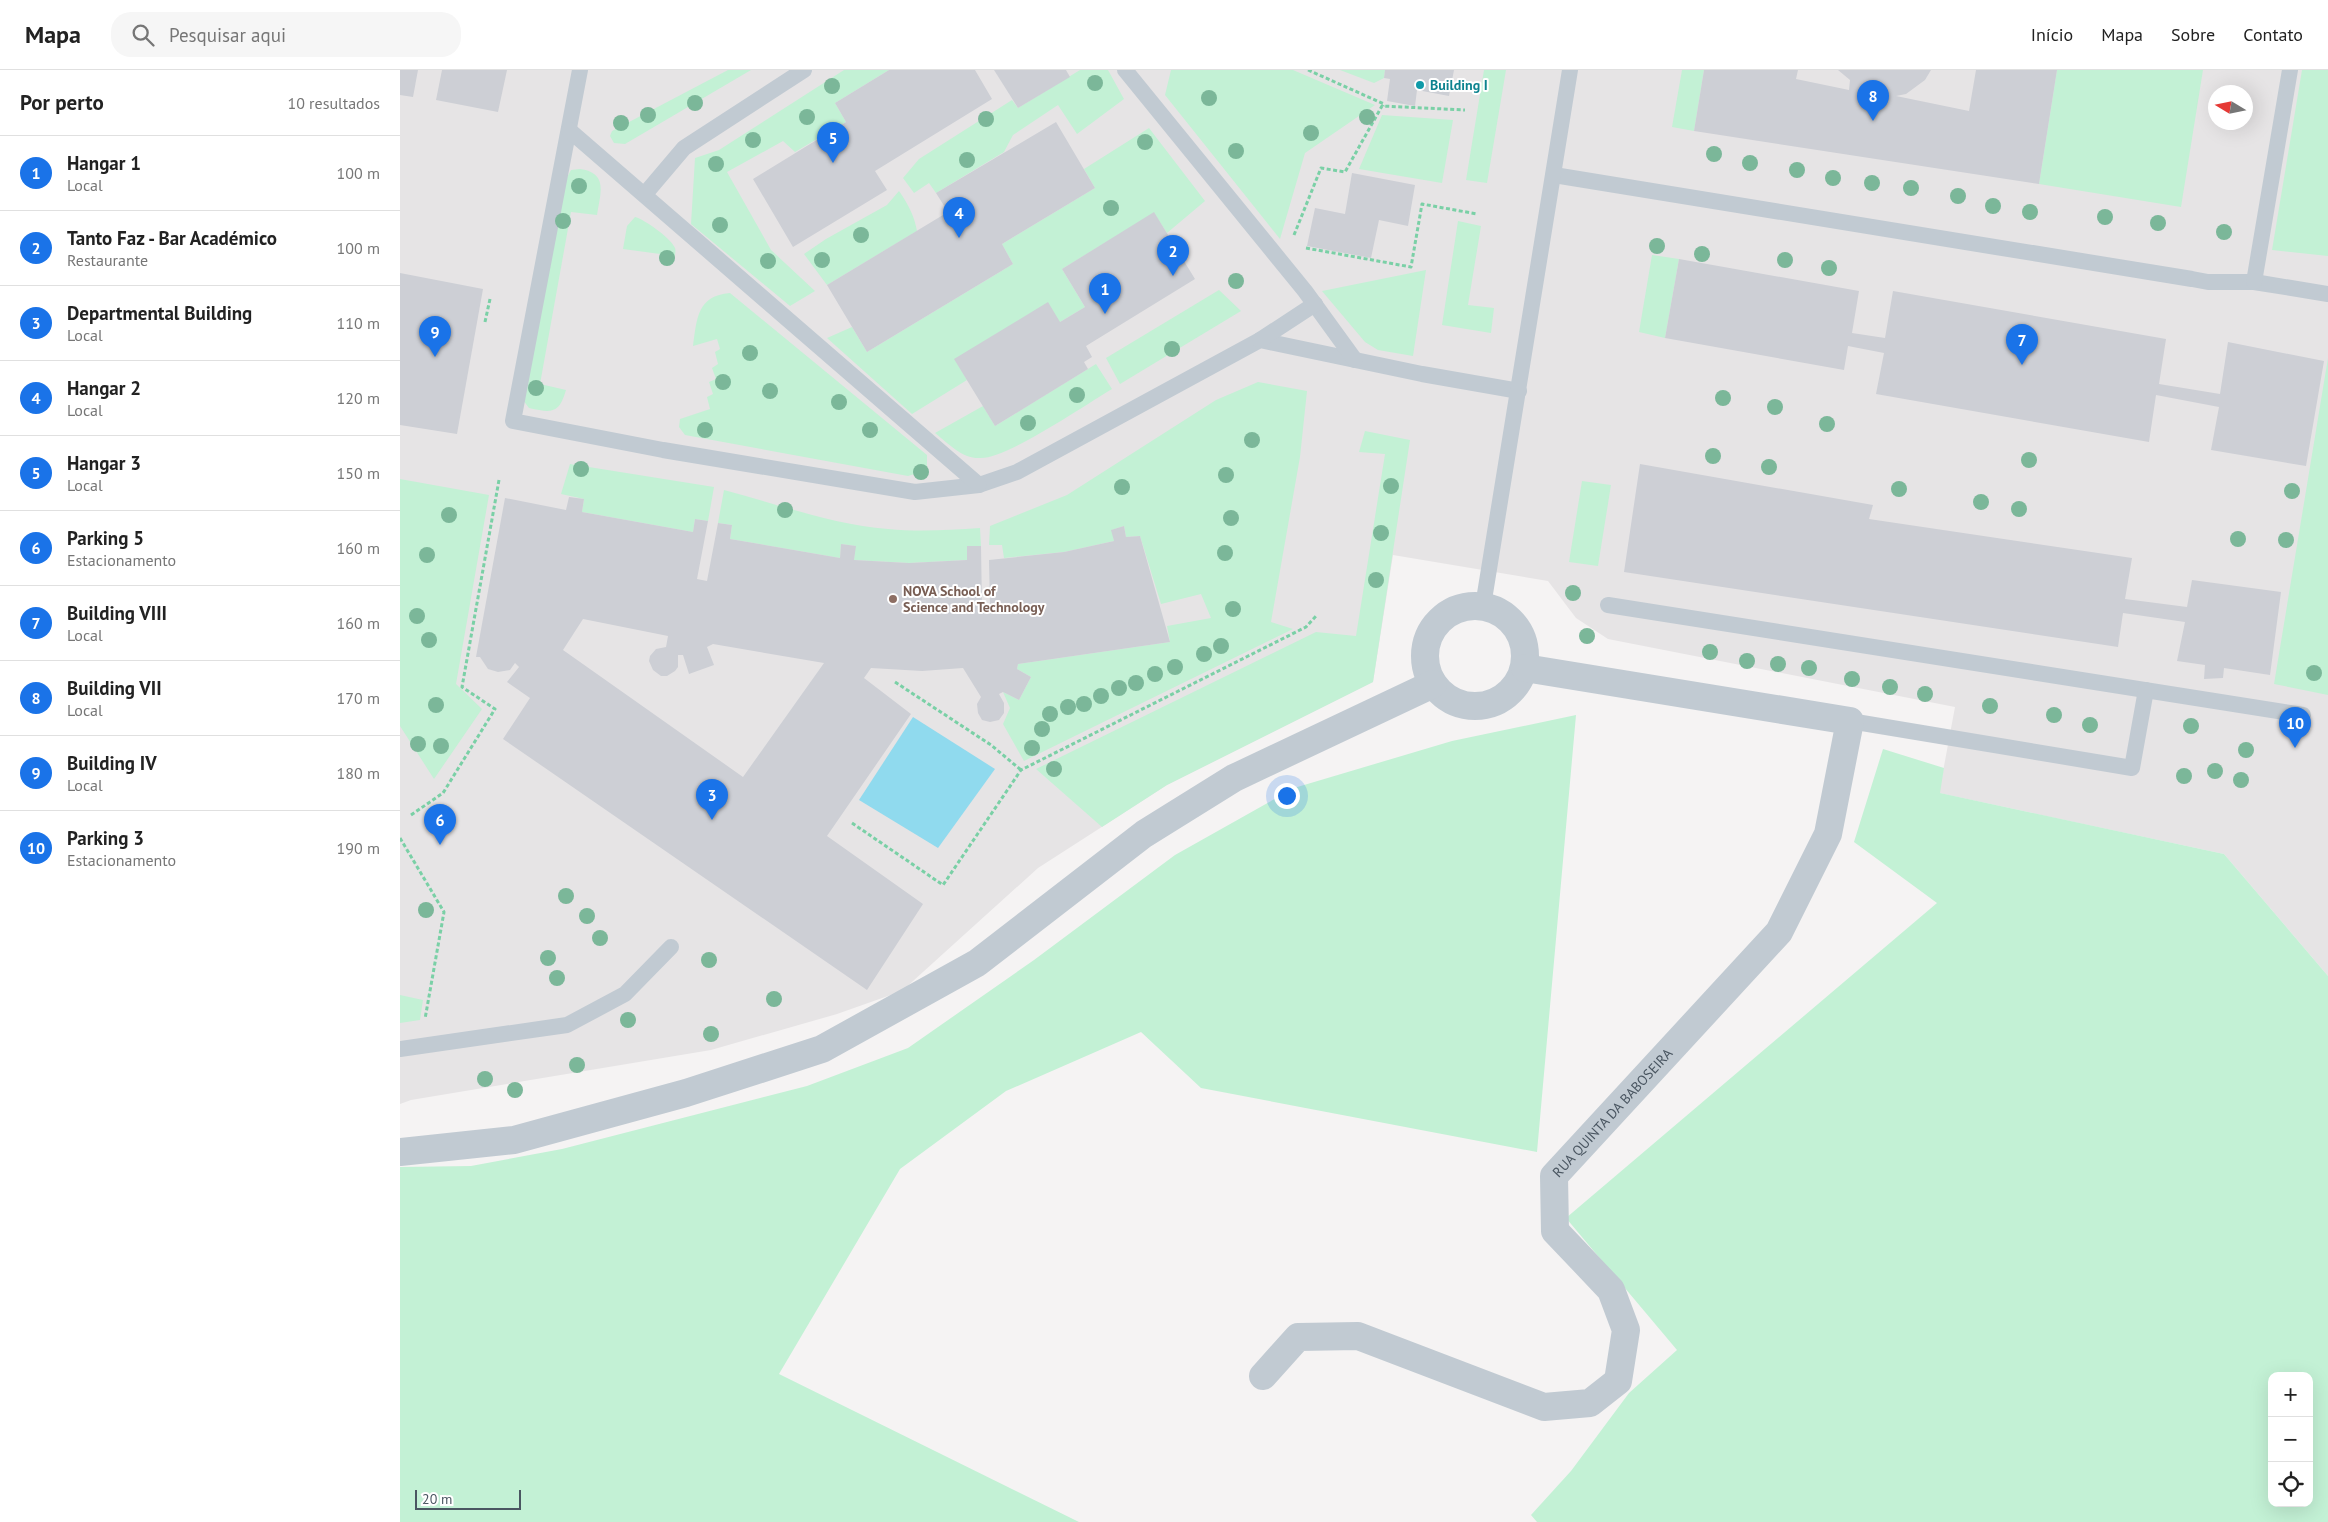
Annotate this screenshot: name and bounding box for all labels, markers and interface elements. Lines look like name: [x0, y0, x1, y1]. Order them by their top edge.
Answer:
search box: [111, 12, 461, 57]
text: Mapa: [25, 19, 81, 50]
icon: search: [129, 21, 157, 49]
text: Pesquisar aqui: [169, 23, 286, 47]
text: Início: [2031, 23, 2073, 46]
text: Mapa: [2101, 23, 2143, 46]
text: Sobre: [2171, 23, 2215, 46]
text: Contato: [2243, 23, 2303, 46]
place label: Building I: [1430, 76, 1488, 94]
marker: Building I: [1414, 79, 1426, 91]
pin: 8: [1857, 80, 1889, 121]
north arrow: [2208, 85, 2253, 130]
text: Por perto: [20, 89, 104, 116]
text: 10 resultados: [287, 93, 380, 113]
pin: 5: [817, 122, 849, 163]
text: Hangar 1: [67, 151, 141, 175]
text: 1: [31, 163, 41, 183]
text: 100 m: [337, 163, 380, 183]
text: Local: [67, 175, 103, 195]
pin: 4: [943, 197, 975, 238]
text: Tanto Faz - Bar Académico: [67, 226, 277, 250]
pin: 2: [1157, 235, 1189, 276]
text: 2: [31, 238, 41, 258]
text: 100 m: [337, 238, 380, 258]
text: Restaurante: [67, 250, 148, 270]
pin: 1: [1089, 273, 1121, 314]
text: Departmental Building: [67, 301, 252, 325]
text: 3: [31, 313, 41, 333]
text: 110 m: [337, 313, 380, 333]
pin: 9: [419, 316, 451, 357]
pin: 7: [2006, 324, 2038, 365]
text: Local: [67, 325, 103, 345]
text: Hangar 2: [67, 376, 141, 400]
text: 4: [31, 388, 41, 408]
text: 120 m: [337, 388, 380, 408]
text: Local: [67, 400, 103, 420]
text: Hangar 3: [67, 451, 141, 475]
text: 5: [31, 463, 41, 483]
text: 150 m: [337, 463, 380, 483]
text: Local: [67, 475, 103, 495]
text: Parking 5: [67, 526, 144, 550]
text: 6: [31, 538, 41, 558]
text: 160 m: [337, 538, 380, 558]
text: Estacionamento: [67, 550, 176, 570]
place label: NOVA School of Science and Technology: [903, 582, 1045, 616]
marker: NOVA School of Science and Technology: [887, 593, 899, 605]
text: Building VIII: [67, 601, 167, 625]
text: 7: [31, 613, 41, 633]
text: 160 m: [337, 613, 380, 633]
text: Local: [67, 625, 103, 645]
text: Building VII: [67, 676, 162, 700]
text: 8: [31, 688, 41, 708]
text: 170 m: [337, 688, 380, 708]
text: Local: [67, 700, 103, 720]
pin: 10: [2279, 707, 2311, 748]
text: Building IV: [67, 751, 157, 775]
text: 9: [31, 763, 41, 783]
text: 180 m: [337, 763, 380, 783]
text: Local: [67, 775, 103, 795]
pin: 3: [696, 779, 728, 820]
your location: [1274, 783, 1300, 809]
pin: 6: [424, 804, 456, 845]
text: Parking 3: [67, 826, 144, 850]
text: 10: [27, 838, 45, 858]
text: 190 m: [337, 838, 380, 858]
text: Estacionamento: [67, 850, 176, 870]
street label: RUA QUINTA DA BABOSEIRA: [1548, 1044, 1677, 1181]
map controls: [2268, 1372, 2313, 1507]
button: +: [2268, 1372, 2313, 1417]
button: −: [2268, 1417, 2313, 1462]
button: locate: [2268, 1462, 2313, 1507]
scale bar: [415, 1487, 521, 1510]
text: 20 m: [422, 1490, 452, 1508]

